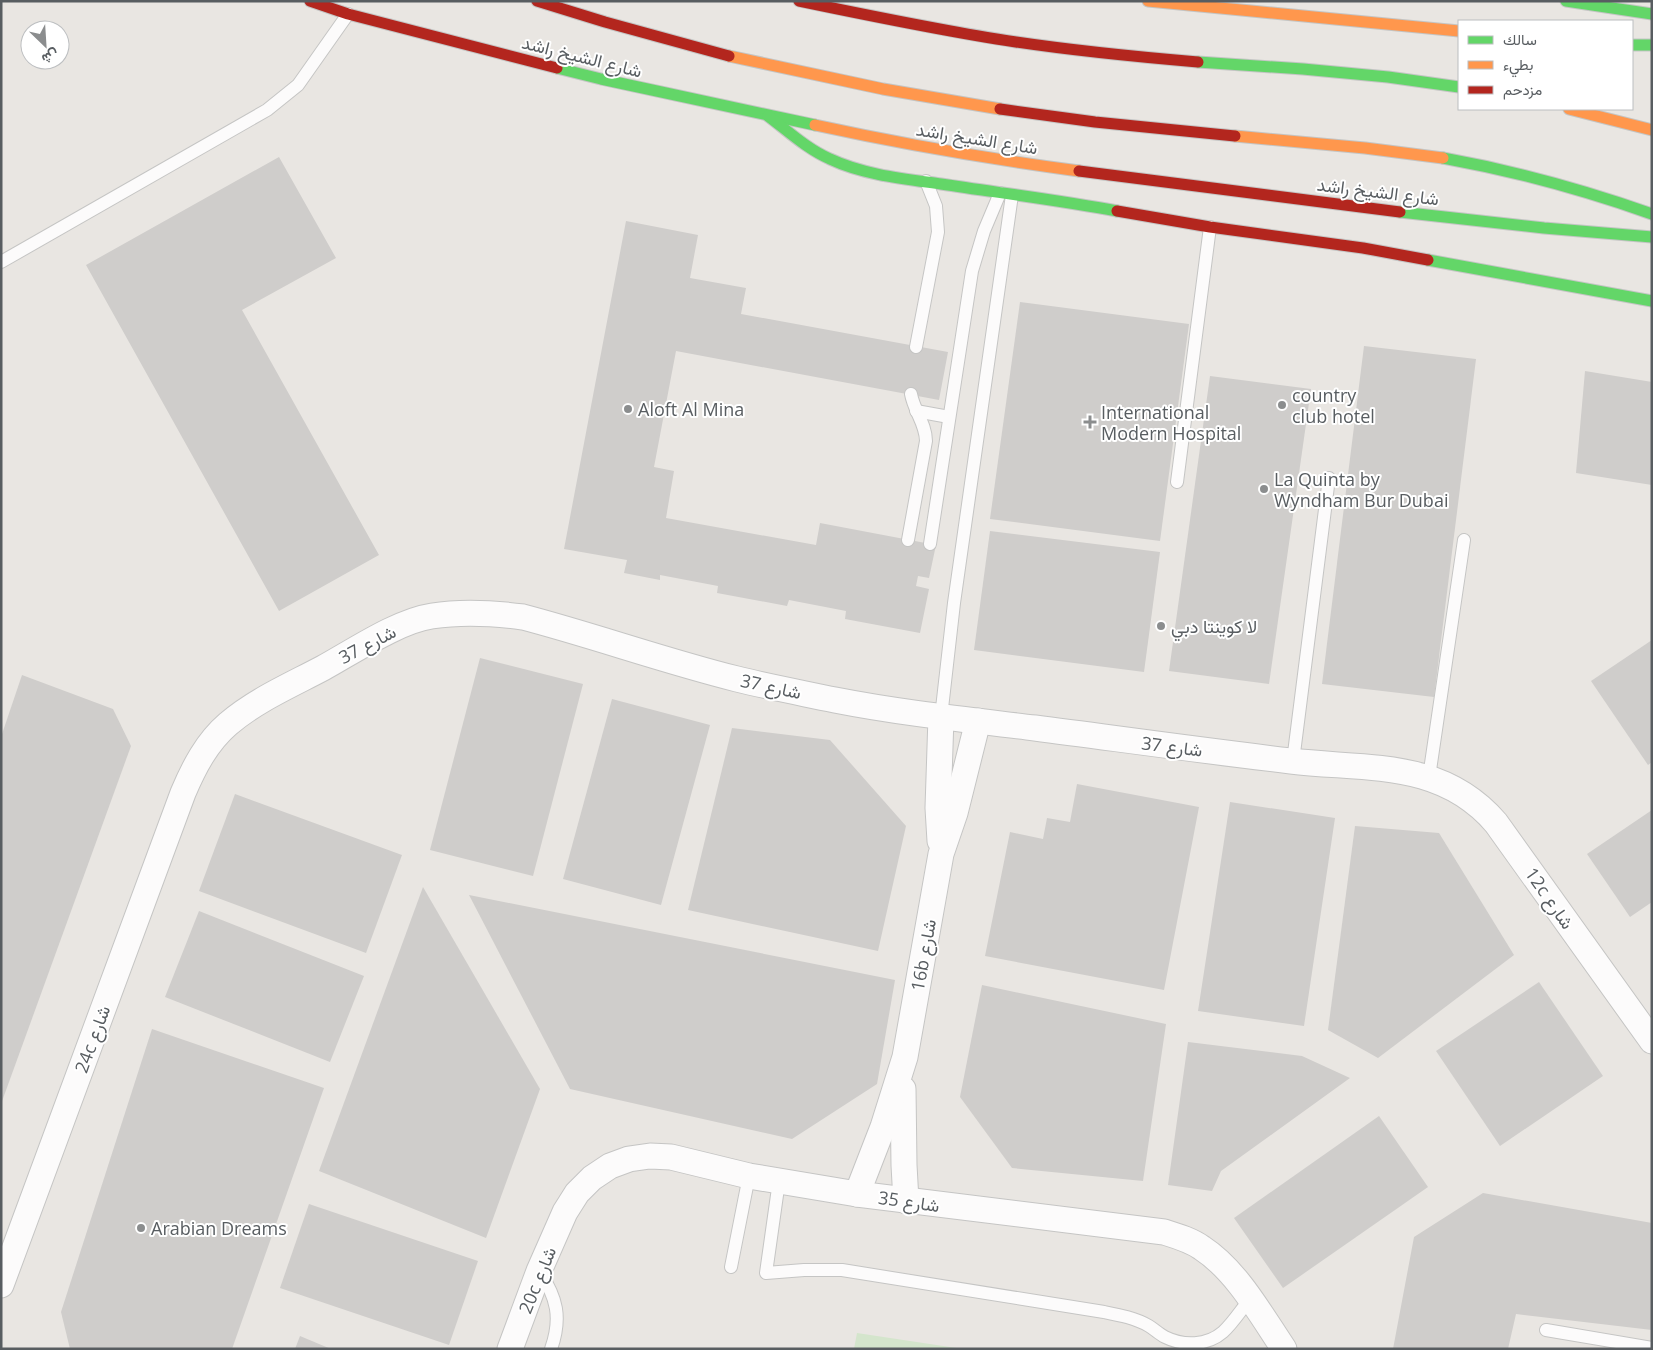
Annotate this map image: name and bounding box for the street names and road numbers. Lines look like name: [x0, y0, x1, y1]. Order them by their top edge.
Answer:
street label: شارع الشيخ راشد: [519, 29, 645, 83]
street label: شارع الشيخ راشد: [914, 117, 1040, 160]
street label: شارع الشيخ راشد: [1315, 172, 1440, 211]
street label: شارع 37: [334, 619, 400, 670]
street label: شارع 37: [738, 668, 804, 705]
street label: شارع 37: [1140, 730, 1204, 763]
street label: 12c شارع: [1519, 862, 1580, 934]
street label: 16b شارع: [905, 917, 942, 993]
street label: 24c شارع: [69, 1002, 116, 1076]
street label: شارع 35: [877, 1185, 941, 1218]
street label: 20c شارع: [513, 1243, 562, 1317]

